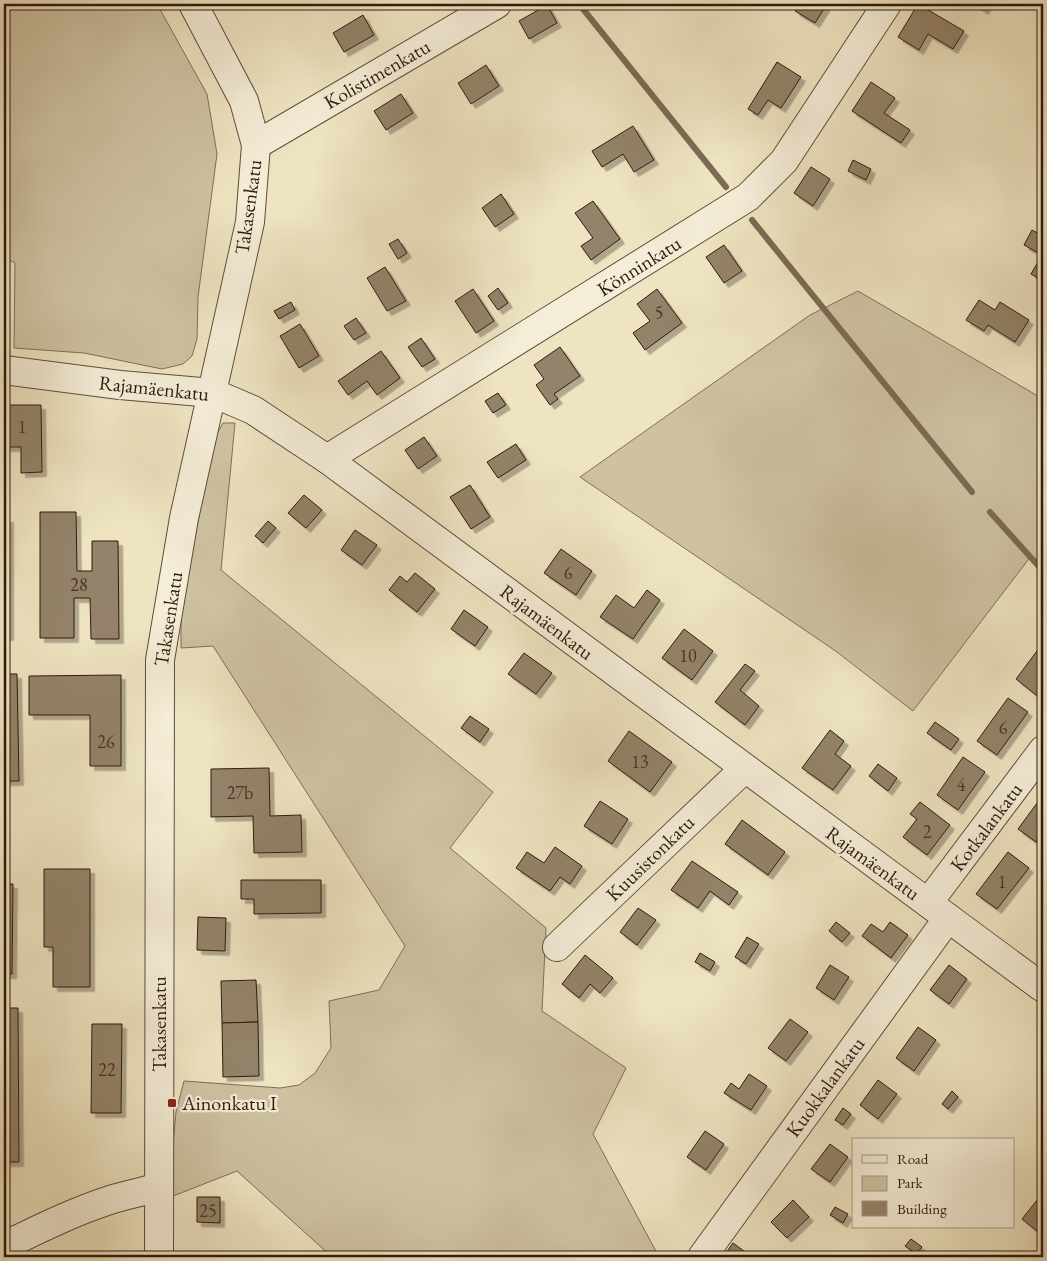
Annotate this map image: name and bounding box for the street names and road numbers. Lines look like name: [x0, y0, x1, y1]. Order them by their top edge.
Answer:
street label: Kolistimenkatu: [319, 33, 435, 115]
street label: Takasenkatu: [228, 157, 268, 256]
street label: Könninkatu: [592, 230, 686, 302]
street label: Rajamäenkatu: [98, 369, 211, 407]
street label: Takasenkatu: [148, 569, 188, 668]
street label: Rajamäenkatu: [495, 578, 599, 666]
street label: Kotkalankatu: [944, 777, 1028, 877]
street label: Kuusistonkatu: [600, 809, 700, 907]
street label: Rajamäenkatu: [821, 820, 926, 906]
street label: Takasenkatu: [146, 976, 172, 1072]
street label: Kuokkalankatu: [780, 1031, 870, 1142]

